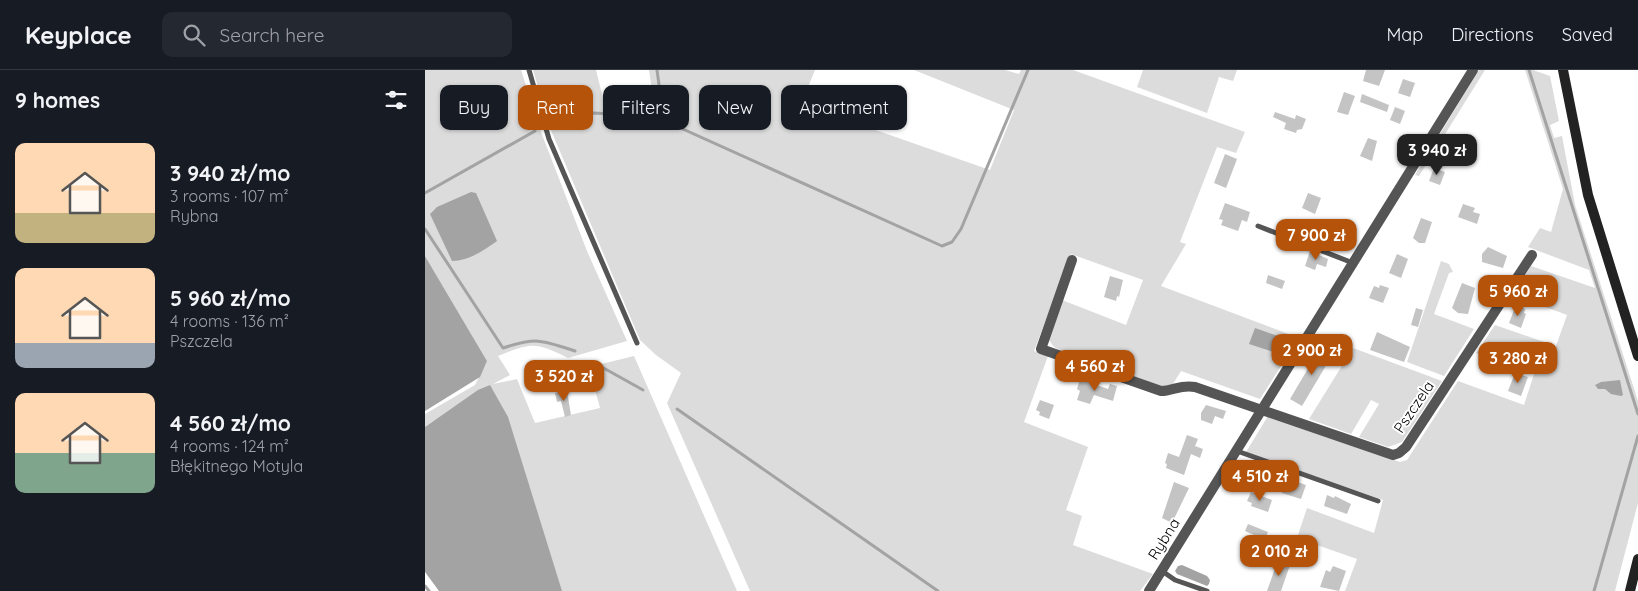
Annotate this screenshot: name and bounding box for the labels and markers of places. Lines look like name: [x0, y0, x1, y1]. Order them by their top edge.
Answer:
pin: 3 940 zł: [1385, 134, 1489, 176]
pin: 7 900 zł: [1264, 218, 1368, 261]
pin: 5 960 zł: [1466, 274, 1570, 317]
pin: 2 900 zł: [1260, 334, 1364, 376]
pin: 3 280 zł: [1466, 342, 1570, 384]
pin: 4 560 zł: [1043, 350, 1147, 392]
pin: 3 520 zł: [512, 360, 616, 402]
pin: 4 510 zł: [1208, 460, 1312, 502]
pin: 2 010 zł: [1227, 534, 1331, 577]

